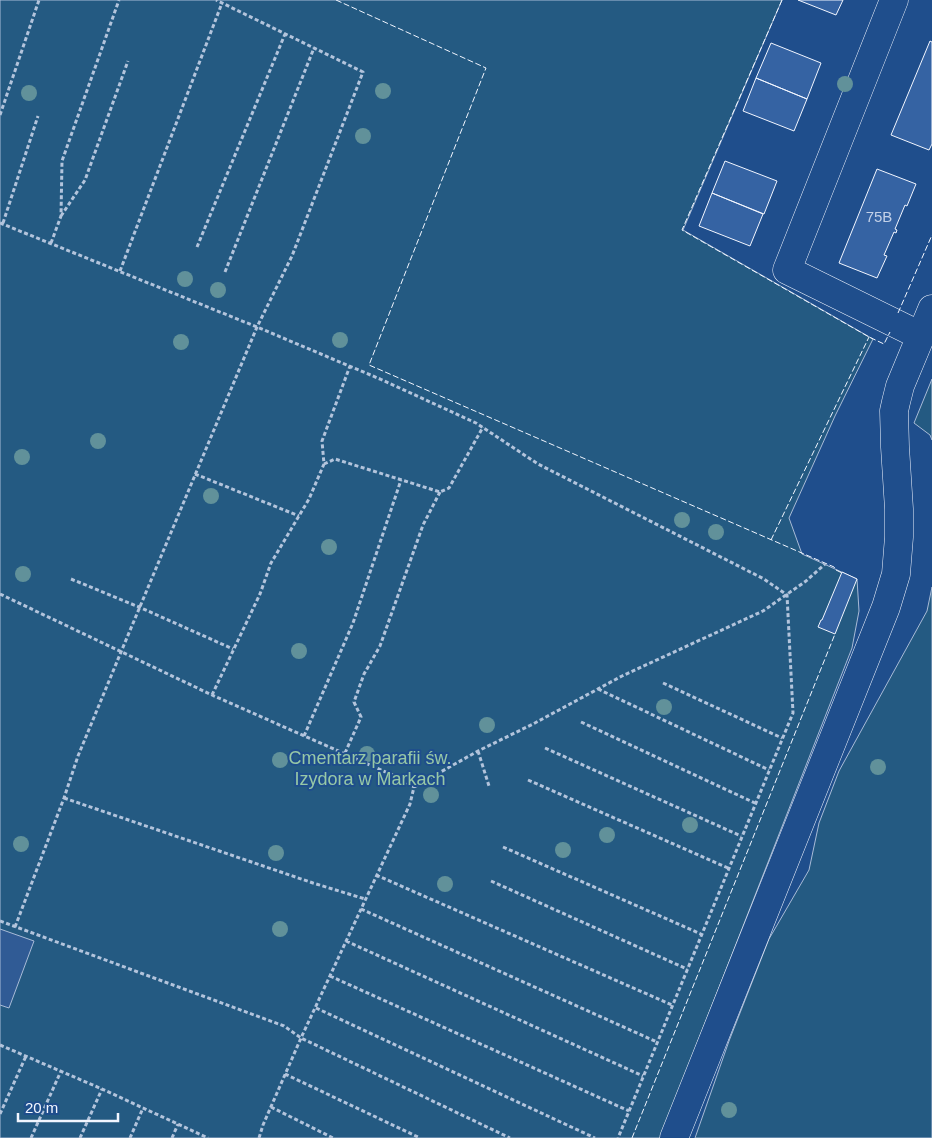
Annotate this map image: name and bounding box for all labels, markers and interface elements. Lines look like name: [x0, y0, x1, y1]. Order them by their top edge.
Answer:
house number: 75B: [866, 208, 892, 225]
park label: Cmentarz parafii św. Izydora w Markach: [288, 748, 452, 789]
scale bar: [18, 1090, 118, 1122]
text: 20 m: [25, 1099, 58, 1116]

